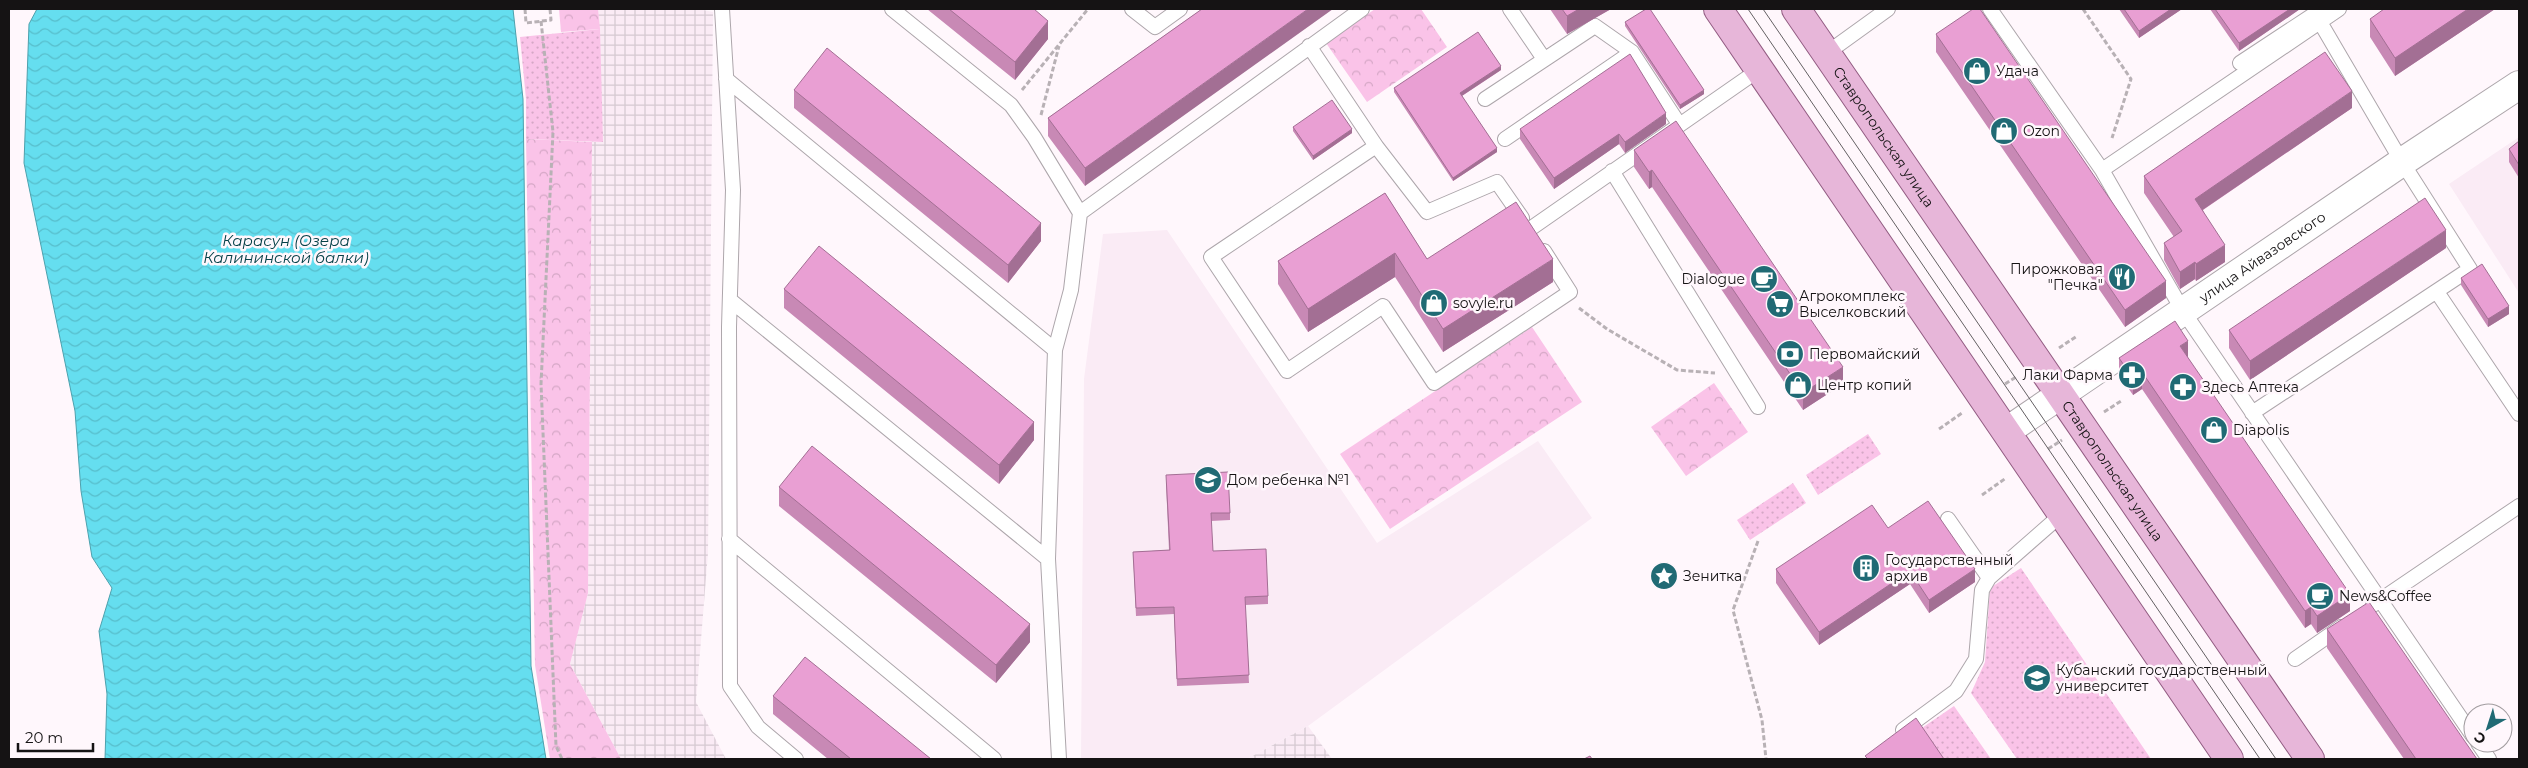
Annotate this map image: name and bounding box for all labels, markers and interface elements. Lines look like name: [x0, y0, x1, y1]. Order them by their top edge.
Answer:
shop icon: Удача: [1962, 56, 1992, 86]
place label: Удача: [1996, 62, 2039, 80]
street label: Ставропольская улица: [1829, 63, 1938, 211]
shop icon: Ozon: [1989, 116, 2019, 146]
place label: Ozon: [2023, 122, 2060, 140]
street label: улица Айвазовского: [2195, 208, 2329, 307]
water label: Карасун (Озера Калининской балки): [203, 231, 369, 267]
place label: Пирожковая "Печка": [2010, 260, 2103, 294]
restaurant icon: Пирожковая "Печка": [2107, 262, 2137, 292]
cafe icon: Dialogue: [1749, 264, 1779, 294]
place label: Dialogue: [1681, 270, 1745, 288]
place label: Агрокомплекс Выселковский: [1799, 287, 1906, 321]
shop icon: sovyle.ru: [1419, 288, 1449, 318]
supermarket icon: Агрокомплекс Выселковский: [1765, 289, 1795, 319]
place label: sovyle.ru: [1453, 294, 1514, 312]
bank icon: Первомайский: [1775, 339, 1805, 369]
place label: Первомайский: [1809, 345, 1920, 363]
pharmacy icon: Лаки Фарма: [2117, 360, 2147, 390]
place label: Лаки Фарма: [2023, 366, 2113, 384]
shop icon: Центр копий: [1783, 370, 1813, 400]
pharmacy icon: Здесь Аптека: [2168, 372, 2198, 402]
place label: Центр копий: [1817, 376, 1912, 394]
place label: Здесь Аптека: [2202, 378, 2299, 396]
street label: Ставропольская улица: [2058, 397, 2167, 545]
shop icon: Diapolis: [2199, 415, 2229, 445]
place label: Diapolis: [2233, 421, 2289, 439]
school or university icon: Дом ребенка №1: [1193, 465, 1223, 495]
place label: Дом ребенка №1: [1227, 471, 1349, 489]
place label: Государственный архив: [1885, 551, 2013, 585]
building icon: Государственный архив: [1851, 553, 1881, 583]
place icon: Зенитка: [1649, 561, 1679, 591]
place label: Зенитка: [1683, 567, 1742, 585]
cafe icon: News&Coffee: [2305, 581, 2335, 611]
place label: News&Coffee: [2339, 587, 2432, 605]
place label: Кубанский государственный университет: [2055, 661, 2267, 695]
school or university icon: Кубанский государственный университет: [2022, 663, 2052, 693]
north arrow: [2463, 703, 2513, 753]
scale bar: [18, 720, 92, 752]
text: 20 m: [25, 728, 63, 747]
text: С: [2470, 728, 2489, 748]

